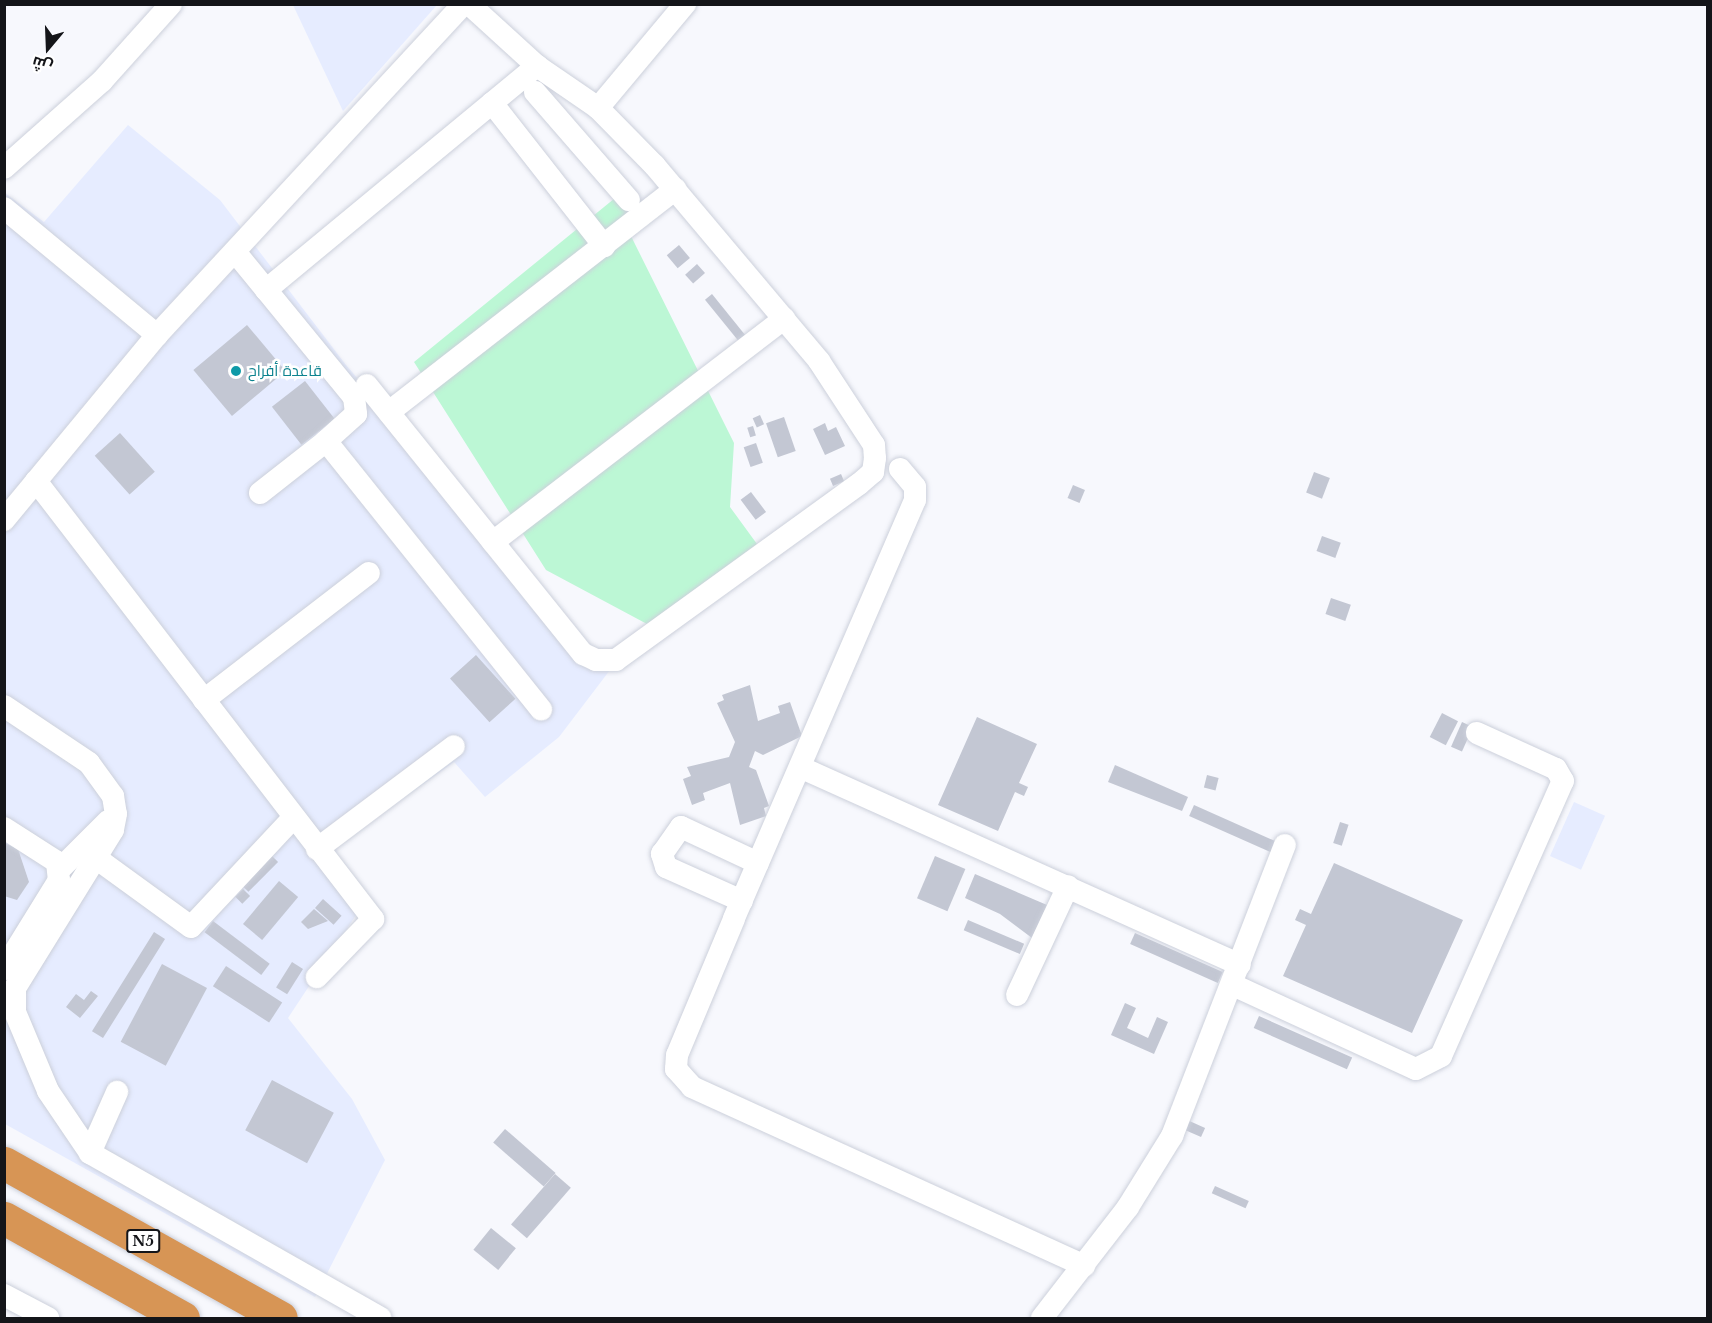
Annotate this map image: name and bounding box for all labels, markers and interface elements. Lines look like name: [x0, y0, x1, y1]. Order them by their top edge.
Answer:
north arrow: [18, 18, 78, 78]
text: ش: [29, 52, 55, 78]
place label: قاعدة أفراح: [248, 362, 322, 380]
marker: قاعدة أفراح: [229, 364, 243, 378]
road number: N5: [125, 1230, 161, 1252]

